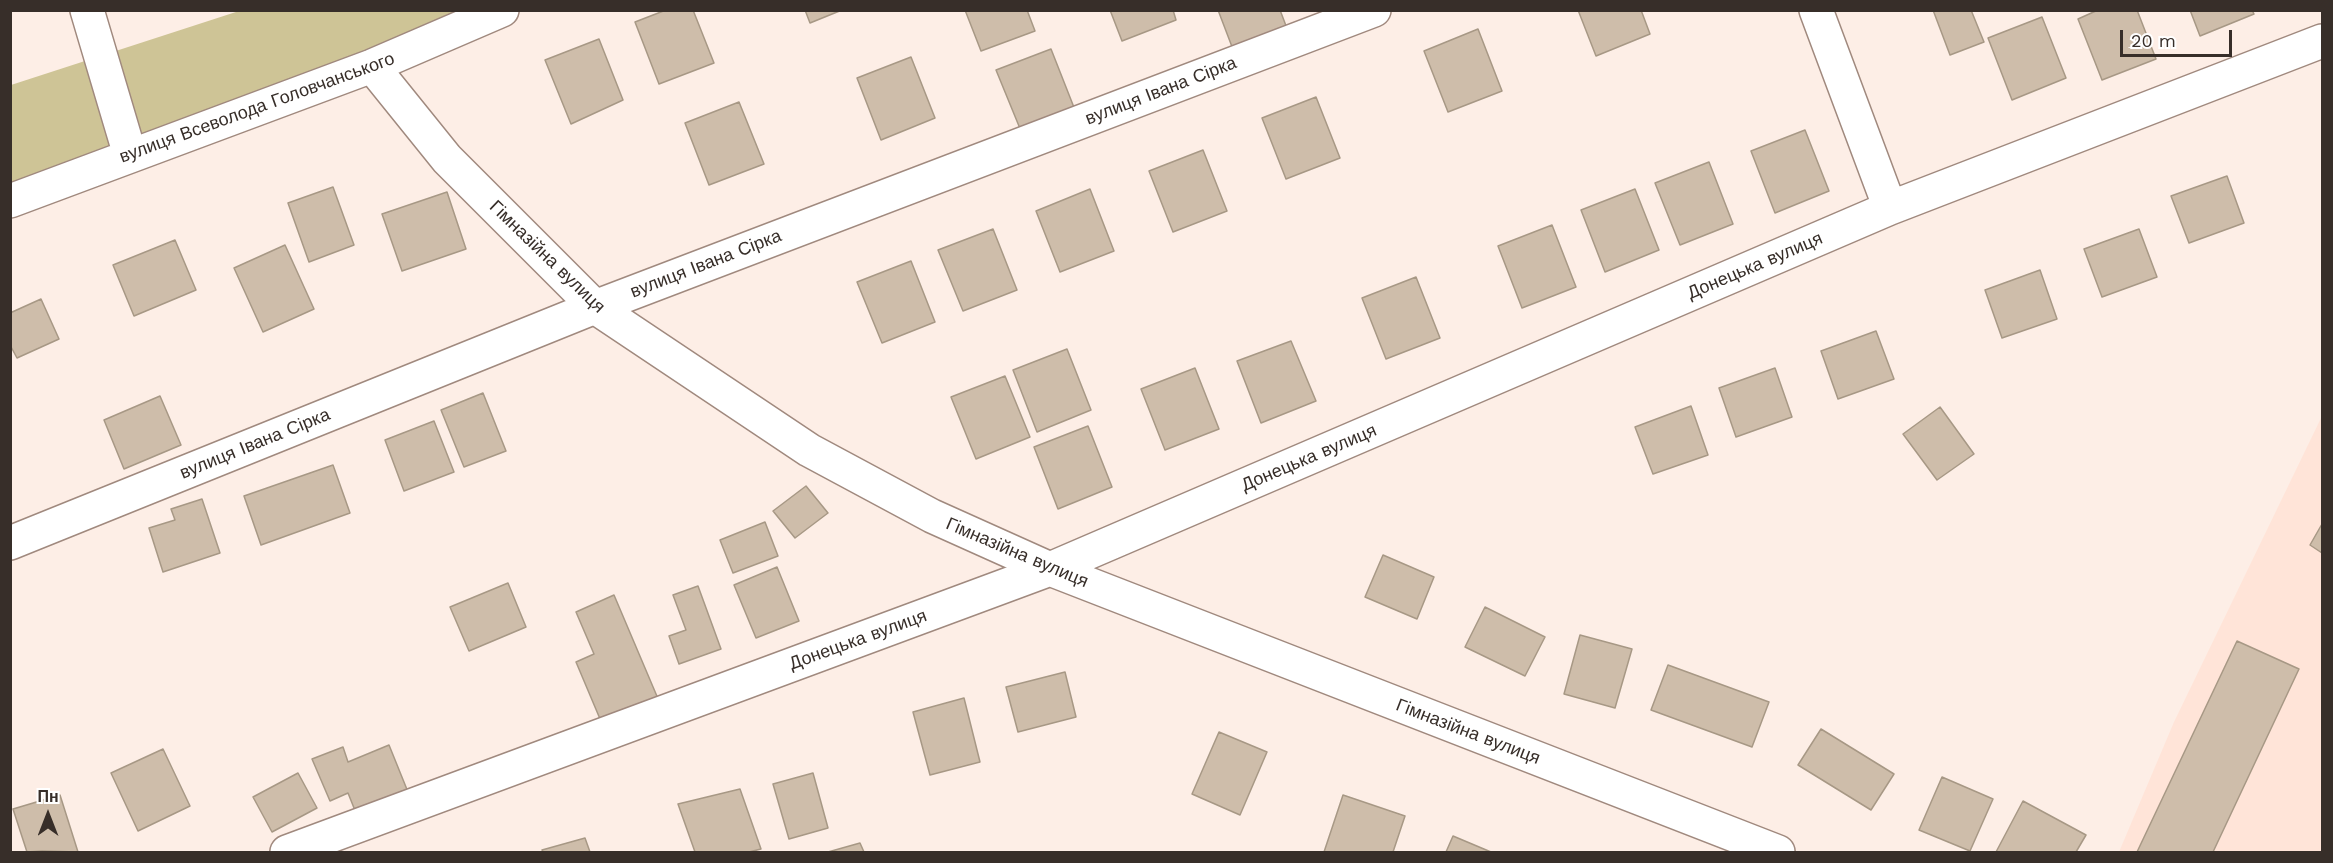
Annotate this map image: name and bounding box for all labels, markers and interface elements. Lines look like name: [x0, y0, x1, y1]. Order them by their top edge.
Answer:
scale bar: [2123, 18, 2236, 56]
text: 20 m: [2131, 30, 2176, 51]
street label: вулиця Всеволода Головчанського: [117, 48, 397, 168]
street label: вулиця Івана Сірка: [1082, 52, 1240, 130]
street label: Гімназійна вулиця: [485, 196, 609, 318]
street label: вулиця Івана Сірка: [627, 225, 785, 303]
street label: Донецька вулиця: [1684, 228, 1826, 304]
street label: вулиця Івана Сірка: [177, 404, 333, 484]
street label: Донецька вулиця: [1238, 420, 1380, 496]
street label: Гімназійна вулиця: [943, 513, 1091, 593]
street label: Донецька вулиця: [786, 605, 930, 675]
street label: Гімназійна вулиця: [1393, 695, 1543, 769]
north arrow: [18, 785, 78, 845]
text: Пн: [37, 787, 59, 806]

